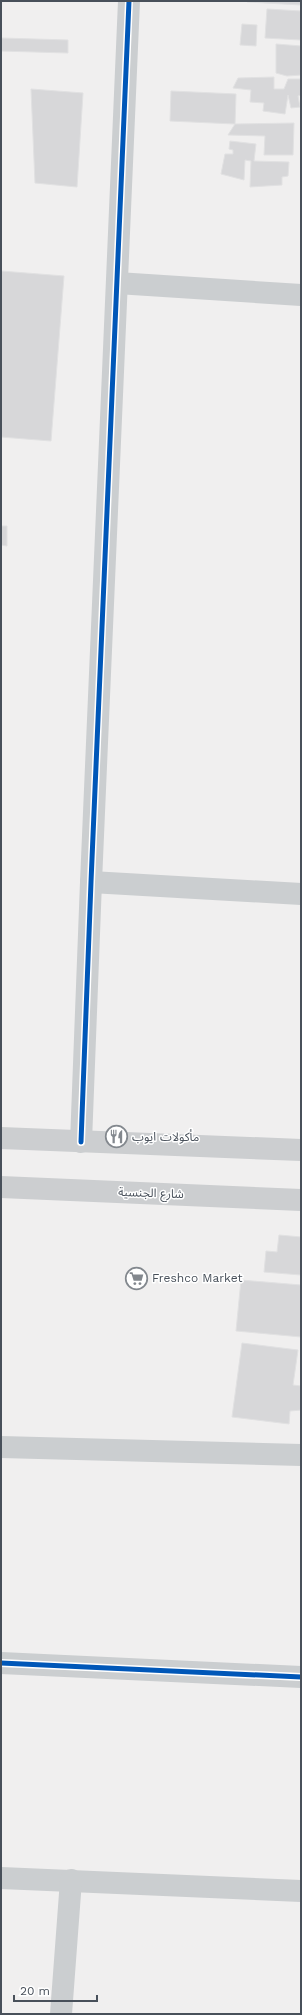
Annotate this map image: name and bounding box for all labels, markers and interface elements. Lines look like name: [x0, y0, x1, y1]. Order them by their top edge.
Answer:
restaurant icon: مأكولات ايوب: [103, 1124, 129, 1150]
place label: مأكولات ايوب: [132, 1129, 199, 1144]
street label: شارع الجنسية: [118, 1185, 184, 1203]
supermarket icon: Freshco Market: [123, 1265, 149, 1291]
place label: Freshco Market: [152, 1271, 242, 1285]
scale bar: [14, 1977, 97, 2003]
text: 20 m: [20, 1984, 50, 1998]

